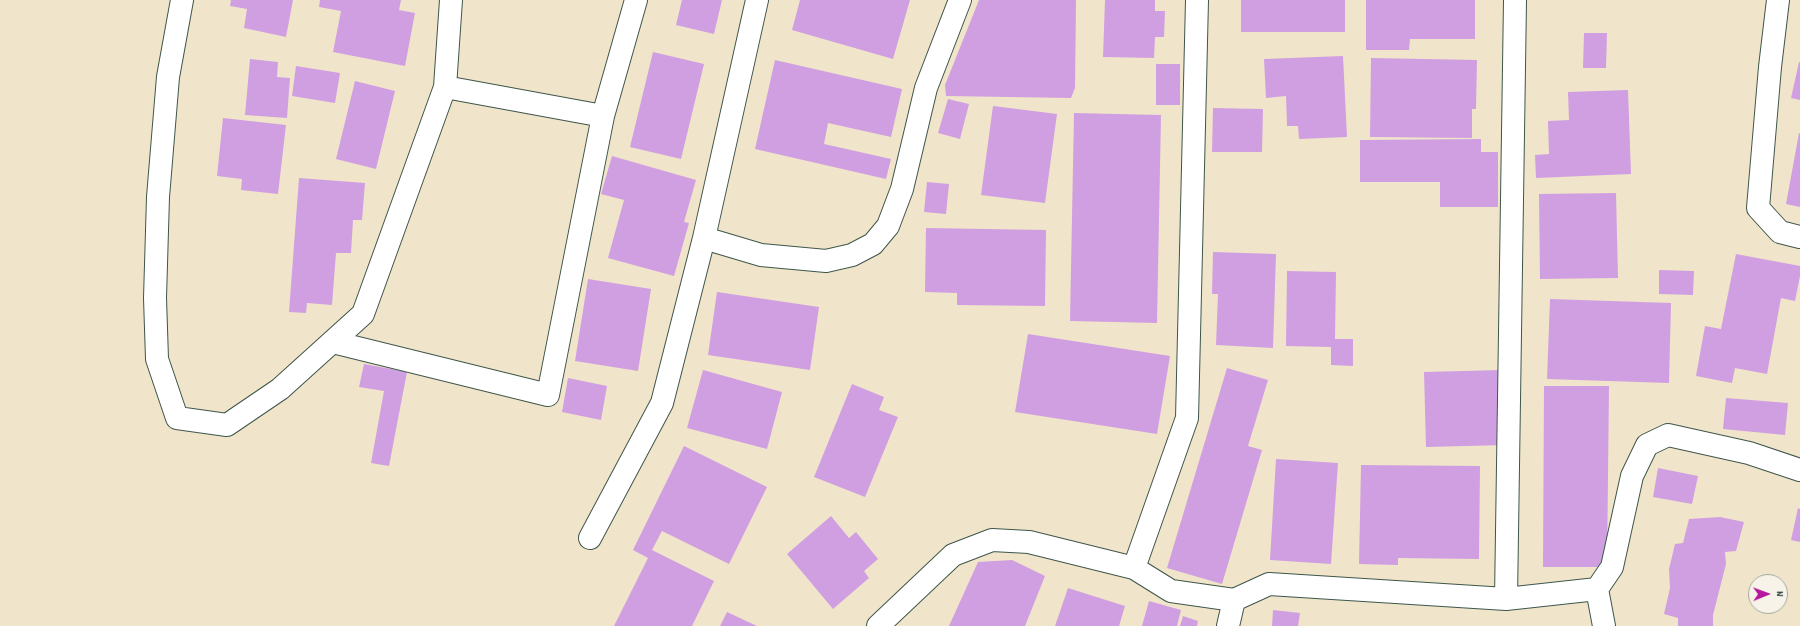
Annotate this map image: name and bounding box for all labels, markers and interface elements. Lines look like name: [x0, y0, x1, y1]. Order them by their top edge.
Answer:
north arrow: [1748, 574, 1788, 614]
text: N: [1771, 591, 1787, 597]

